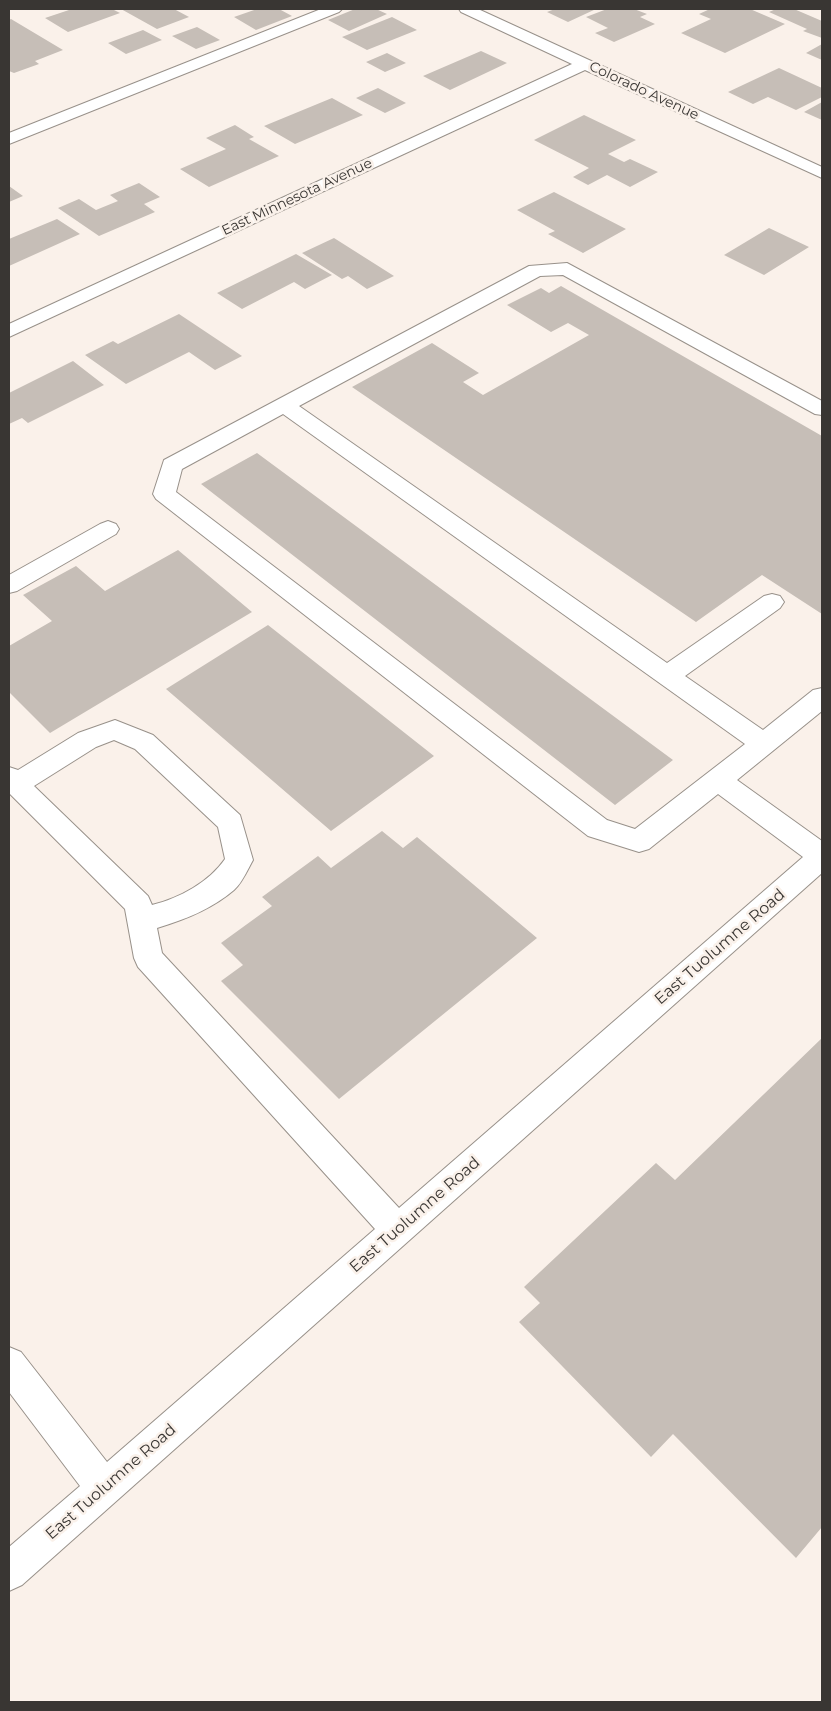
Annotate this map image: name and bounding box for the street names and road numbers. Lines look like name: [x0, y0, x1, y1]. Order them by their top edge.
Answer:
street label: Colorado Avenue: [587, 58, 701, 124]
street label: East Minnesota Avenue: [219, 155, 375, 239]
street label: East Tuolumne Road: [651, 885, 789, 1009]
street label: East Tuolumne Road: [346, 1153, 484, 1277]
street label: East Tuolumne Road: [42, 1420, 180, 1544]

